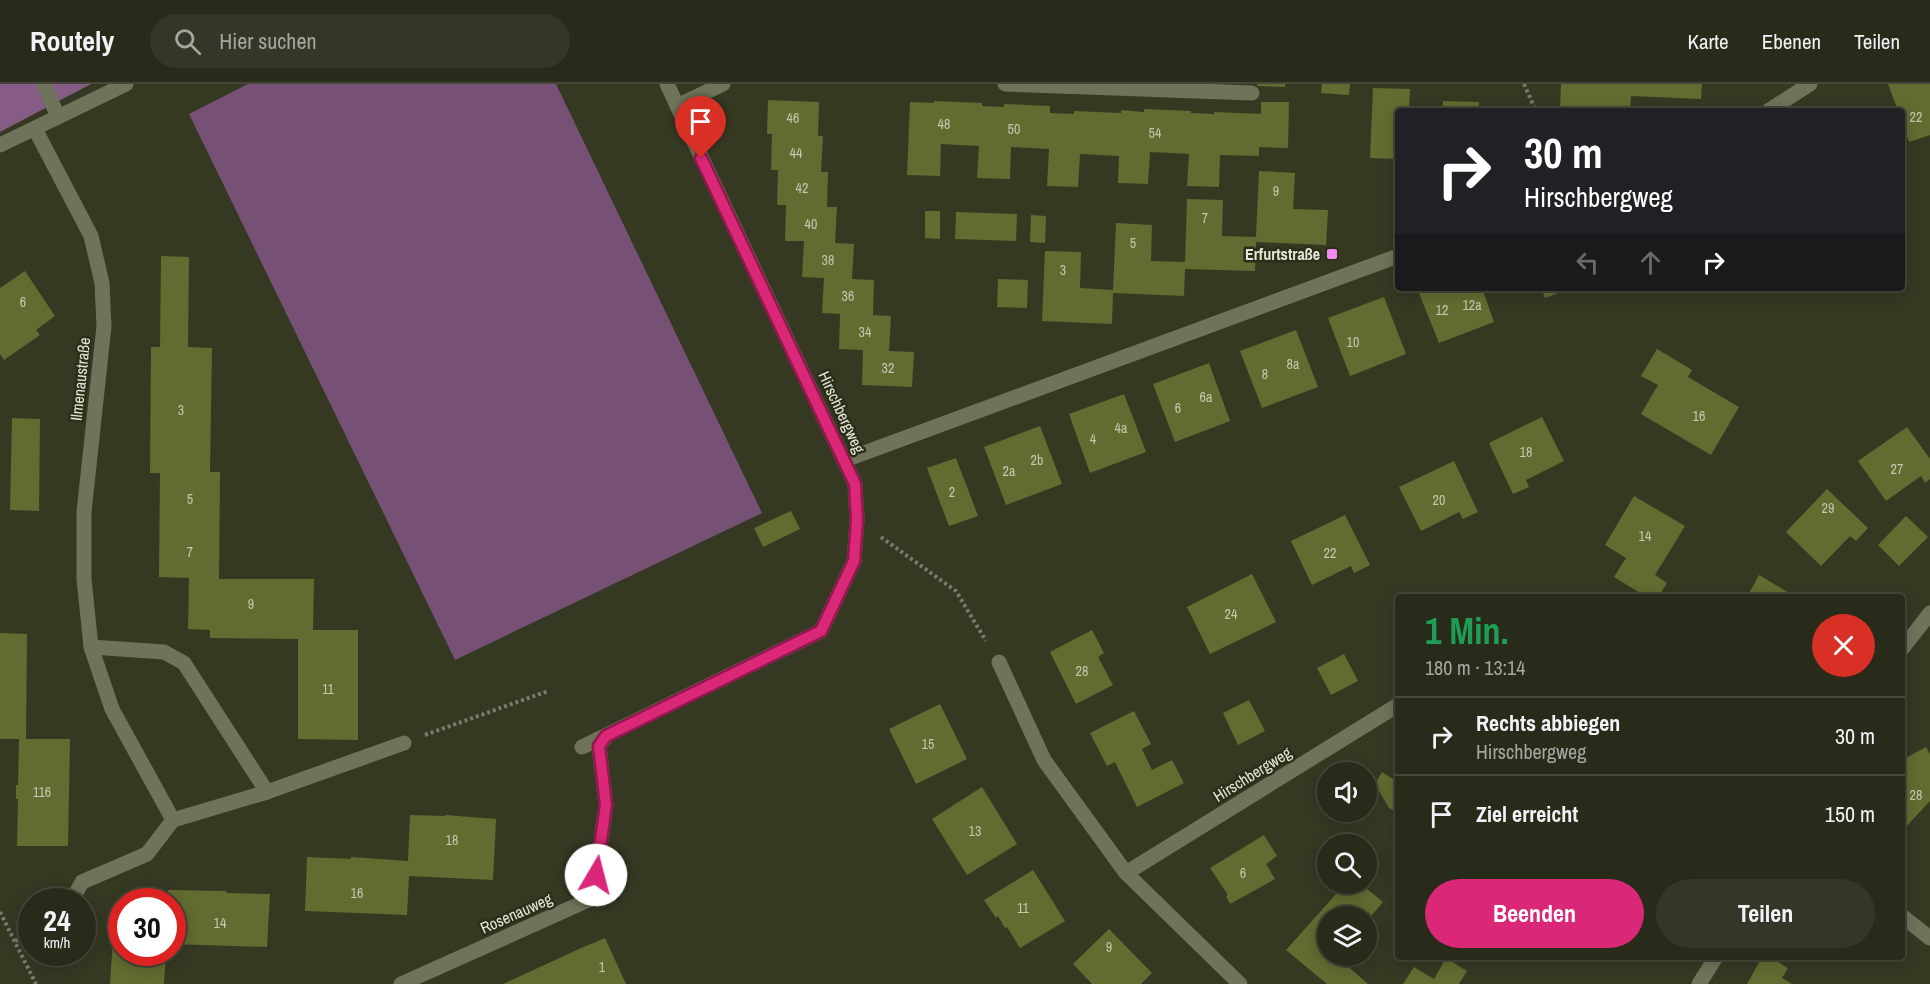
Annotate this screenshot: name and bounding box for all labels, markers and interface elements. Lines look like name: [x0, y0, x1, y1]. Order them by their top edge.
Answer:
search box: [150, 14, 570, 68]
text: Routely: [30, 22, 114, 60]
icon: search: [171, 25, 204, 58]
text: Hier suchen: [219, 26, 316, 56]
text: Karte: [1688, 27, 1729, 56]
text: Ebenen: [1762, 27, 1821, 56]
text: Teilen: [1854, 27, 1900, 56]
pin: [675, 96, 726, 158]
icon: arrive: [684, 105, 717, 138]
house number: 22: [1910, 108, 1922, 126]
house number: 46: [787, 109, 799, 127]
house number: 48: [938, 115, 950, 133]
house number: 50: [1008, 120, 1020, 138]
house number: 54: [1149, 124, 1162, 142]
text: 30 m: [1524, 125, 1603, 181]
icon: right: [1425, 132, 1503, 210]
house number: 44: [790, 144, 803, 162]
house number: 42: [796, 179, 808, 197]
text: Hirschbergweg: [1524, 179, 1673, 215]
house number: 9: [1273, 182, 1279, 200]
house number: 7: [1202, 209, 1208, 227]
house number: 40: [805, 215, 817, 233]
house number: 5: [1130, 234, 1136, 252]
place label: Erfurtstraße: [1245, 243, 1320, 265]
icon: left: [1571, 246, 1604, 279]
icon: ahead: [1634, 246, 1667, 279]
icon: right: [1697, 246, 1730, 279]
marker: Erfurtstraße: [1325, 247, 1339, 261]
house number: 38: [822, 251, 834, 269]
house number: 3: [1060, 261, 1066, 279]
house number: 36: [842, 287, 854, 305]
house number: 6: [20, 293, 26, 311]
house number: 12a: [1462, 296, 1482, 314]
house number: 12: [1436, 301, 1448, 319]
house number: 34: [859, 323, 872, 341]
house number: 10: [1347, 333, 1359, 351]
street label: Ilmenaustraße: [65, 336, 95, 422]
house number: 8a: [1287, 355, 1300, 373]
house number: 32: [882, 359, 894, 377]
house number: 8: [1262, 365, 1268, 383]
street label: Hirschbergweg: [813, 367, 871, 457]
house number: 6a: [1200, 388, 1213, 406]
house number: 6: [1175, 399, 1181, 417]
house number: 3: [178, 401, 184, 419]
house number: 16: [1693, 407, 1705, 425]
house number: 4a: [1115, 419, 1128, 437]
house number: 4: [1090, 430, 1097, 448]
house number: 18: [1520, 443, 1532, 461]
house number: 2b: [1031, 451, 1043, 469]
house number: 27: [1891, 460, 1903, 478]
house number: 2a: [1003, 462, 1016, 480]
house number: 2: [949, 483, 955, 501]
house number: 5: [187, 490, 193, 508]
house number: 20: [1433, 491, 1445, 509]
house number: 29: [1822, 499, 1834, 517]
house number: 14: [1639, 527, 1652, 545]
house number: 7: [187, 543, 193, 561]
house number: 22: [1324, 544, 1336, 562]
house number: 9: [248, 595, 254, 613]
house number: 24: [1225, 605, 1238, 623]
text: 1 Min.: [1425, 607, 1509, 655]
button: close: [1812, 614, 1875, 677]
text: 180 m · 13:14: [1425, 654, 1525, 681]
house number: 28: [1076, 662, 1088, 680]
house number: 11: [322, 680, 335, 698]
text: Rechts abbiegen: [1476, 708, 1620, 738]
icon: right: [1425, 720, 1458, 753]
text: 30 m: [1835, 721, 1875, 751]
house number: 15: [922, 735, 934, 753]
text: Hirschbergweg: [1476, 738, 1586, 765]
street label: Hirschbergweg: [1209, 741, 1296, 807]
map controls: [1317, 762, 1377, 966]
button: sound: [1317, 762, 1377, 822]
house number: 116: [33, 783, 51, 801]
house number: 28: [1910, 786, 1922, 804]
icon: arrive: [1425, 798, 1458, 831]
text: Ziel erreicht: [1476, 799, 1578, 829]
text: 150 m: [1825, 799, 1875, 829]
house number: 13: [969, 822, 981, 840]
house number: 18: [446, 831, 458, 849]
button: search: [1317, 834, 1377, 894]
position arrow: [564, 843, 628, 907]
house number: 6: [1240, 864, 1246, 882]
button: Beenden: [1425, 879, 1644, 948]
button: Teilen: [1656, 879, 1875, 948]
house number: 16: [351, 884, 363, 902]
street label: Rosenauweg: [477, 887, 556, 939]
speed limit sign: 30: [108, 888, 186, 966]
house number: 11: [1017, 899, 1030, 917]
text: 24: [43, 900, 71, 940]
button: layers: [1317, 906, 1377, 966]
house number: 14: [214, 914, 227, 932]
text: km/h: [44, 932, 70, 953]
house number: 9: [1106, 938, 1112, 956]
house number: 1: [599, 958, 606, 976]

